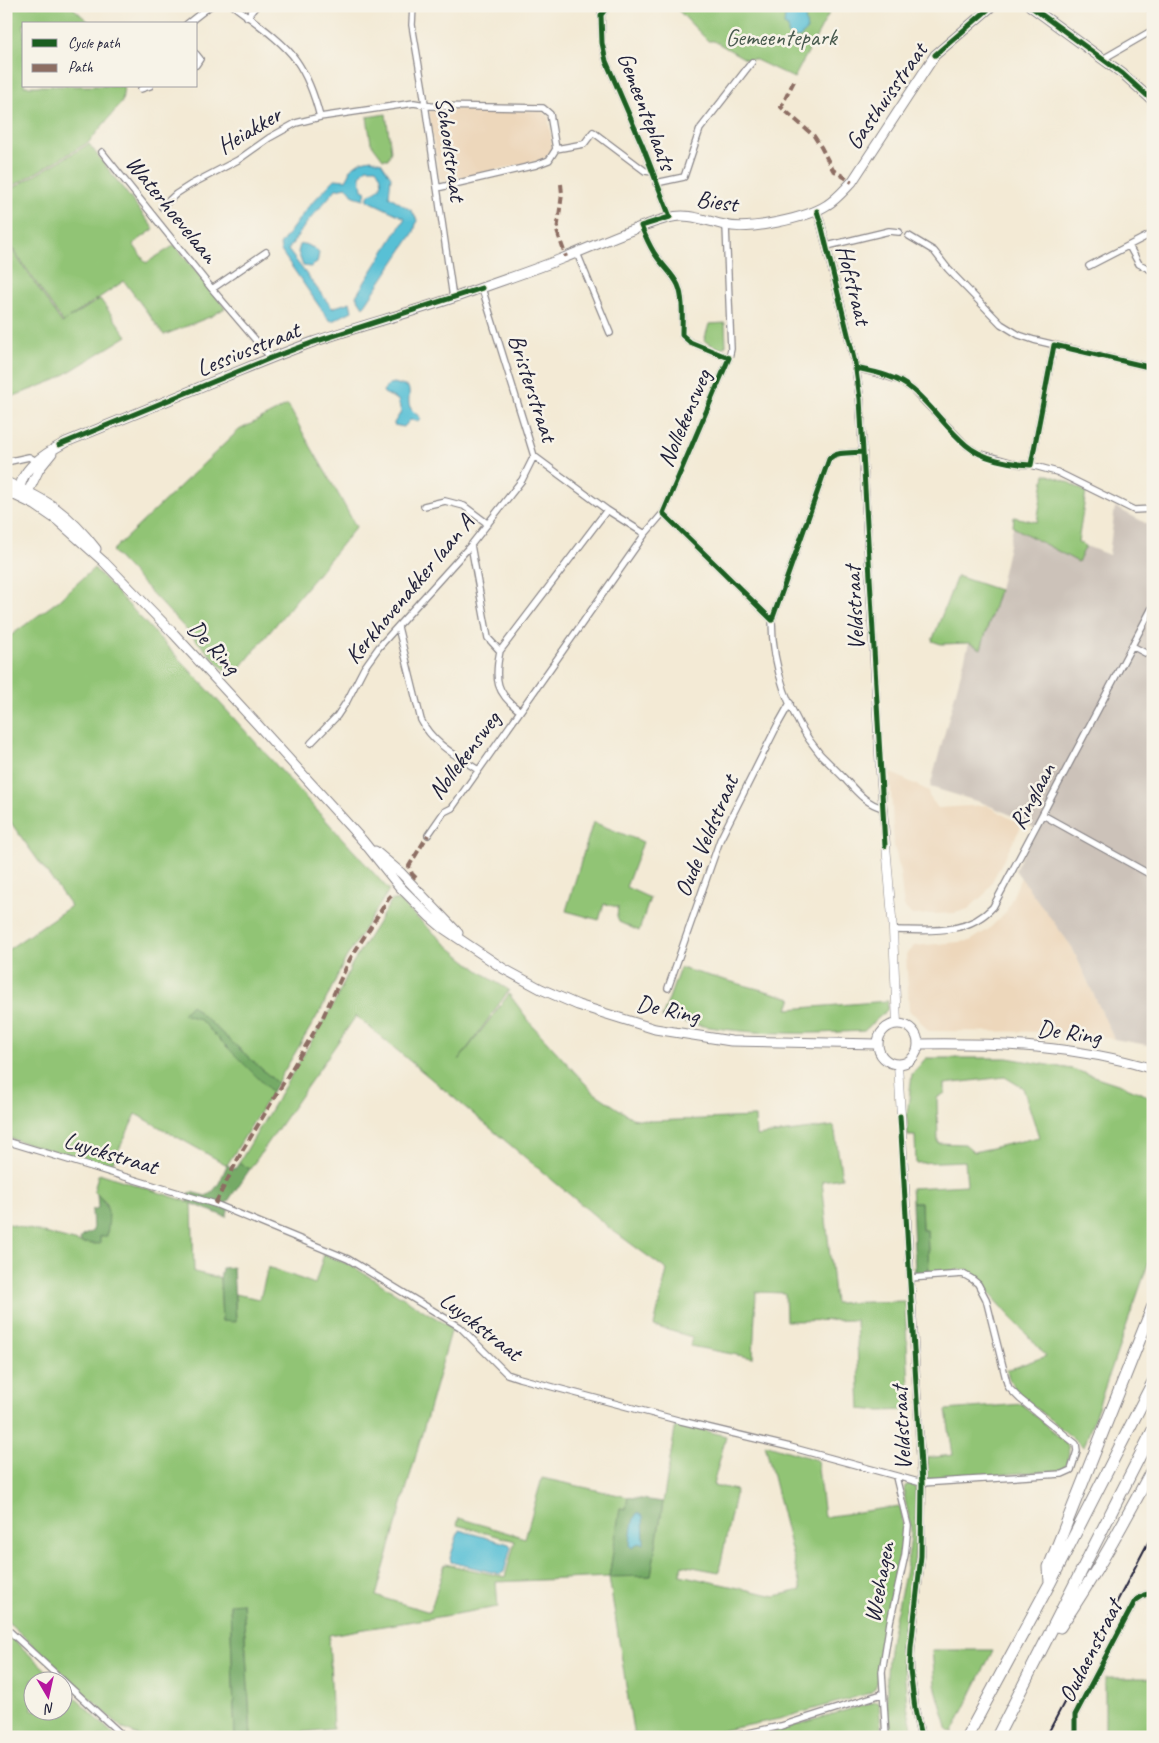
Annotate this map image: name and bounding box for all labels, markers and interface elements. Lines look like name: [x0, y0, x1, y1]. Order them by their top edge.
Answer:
legend: [22, 22, 198, 88]
park label: Gemeentepark: [725, 22, 839, 52]
text: Cycle path: [68, 34, 120, 53]
street label: Gasthuisstraat: [838, 35, 935, 155]
street label: Gemeenteplaats: [611, 48, 684, 177]
text: Path: [68, 58, 94, 77]
street label: Schoolstraat: [429, 95, 473, 205]
street label: Heiakker: [211, 98, 289, 161]
street label: Waterhoevelaan: [119, 149, 225, 270]
street label: Biest: [695, 183, 741, 219]
street label: Hofstraat: [830, 242, 879, 330]
street label: Lessiusstraat: [192, 314, 306, 383]
street label: Bristerstraat: [502, 330, 565, 448]
street label: Nollekensweg: [650, 363, 719, 471]
street label: Kerkhovenakker laan A: [338, 508, 481, 670]
street label: Veldstraat: [837, 562, 871, 651]
street label: De Ring: [181, 614, 248, 682]
street label: Nollekensweg: [421, 704, 508, 805]
street label: Ringlaan: [1002, 757, 1062, 834]
street label: Oude Veldstraat: [667, 769, 746, 901]
street label: De Ring: [634, 988, 705, 1031]
street label: De Ring: [1035, 1013, 1105, 1052]
street label: Luyckstraat: [61, 1125, 163, 1182]
street label: Luyckstraat: [434, 1285, 530, 1369]
street label: Veldstraat: [884, 1382, 918, 1471]
street label: Weehagen: [857, 1538, 902, 1625]
street label: Oudaenstraat: [1051, 1592, 1130, 1707]
north arrow: [22, 1670, 72, 1720]
text: N: [42, 1699, 56, 1718]

